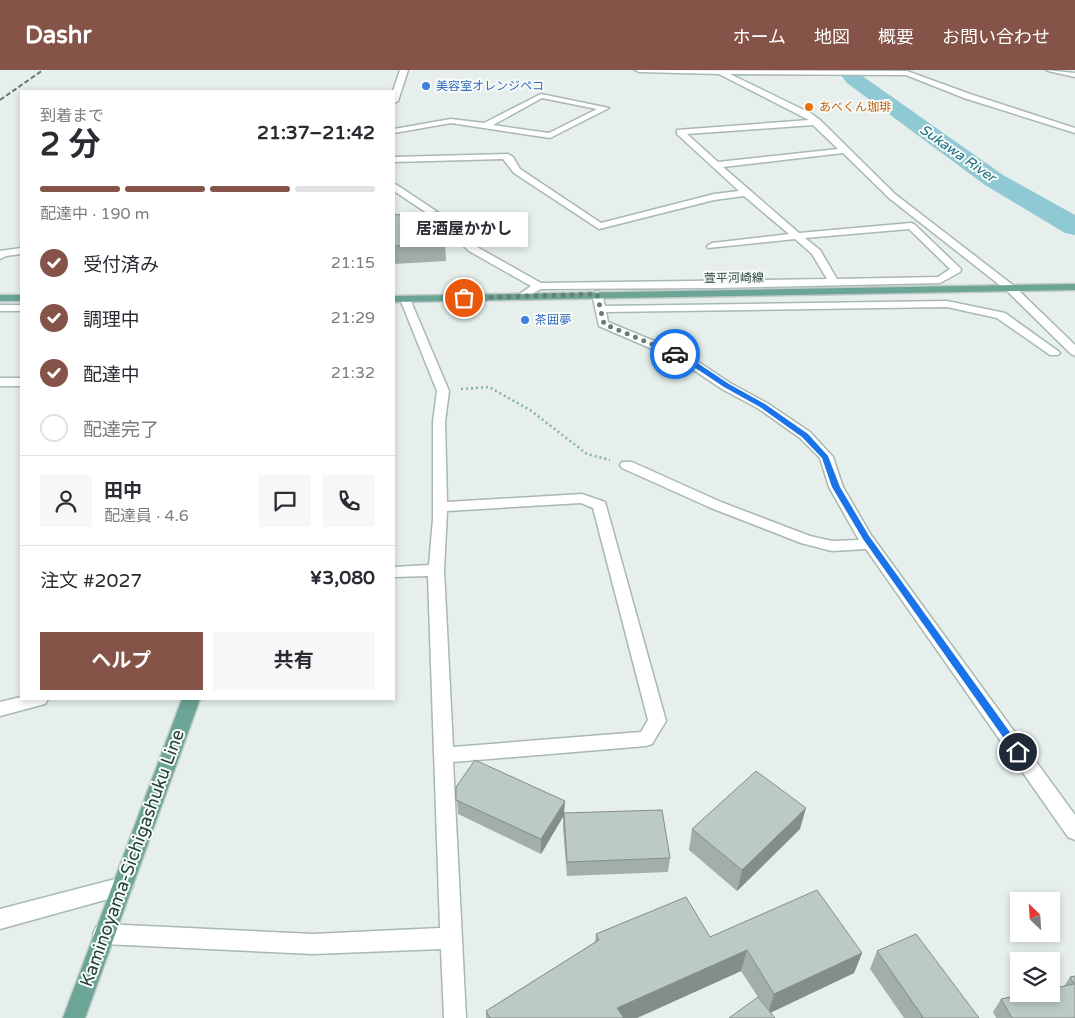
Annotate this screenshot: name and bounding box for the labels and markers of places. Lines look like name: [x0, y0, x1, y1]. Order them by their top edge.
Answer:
place label: 美容室オレンジペコ: [436, 79, 544, 93]
marker: 美容室オレンジペコ: [420, 80, 432, 92]
place label: あべくん珈琲: [819, 100, 891, 114]
marker: あべくん珈琲: [803, 101, 815, 113]
callout: 居酒屋かかし: [400, 213, 528, 248]
pin: [443, 277, 485, 319]
place label: 茶囲夢: [535, 313, 571, 327]
marker: 茶囲夢: [519, 314, 531, 326]
pin: [997, 731, 1039, 773]

